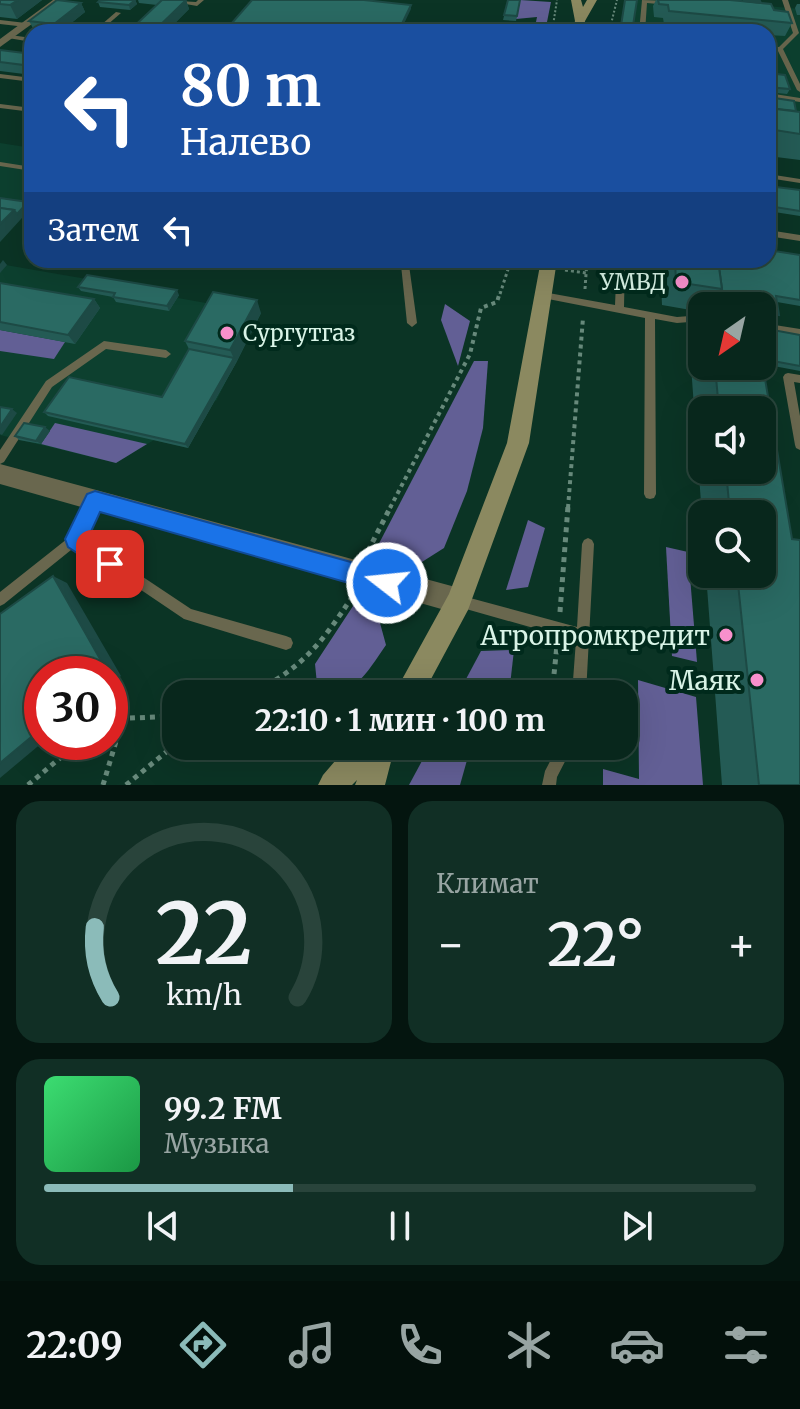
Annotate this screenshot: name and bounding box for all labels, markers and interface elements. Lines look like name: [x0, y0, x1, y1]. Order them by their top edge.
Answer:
text: 80 m: [180, 51, 321, 121]
icon: left: [48, 56, 152, 160]
text: Налево: [180, 120, 311, 165]
icon: left: [156, 208, 200, 252]
text: Затем: [48, 211, 140, 249]
place label: УМВД: [599, 268, 666, 296]
marker: УМВД: [673, 273, 691, 291]
north arrow: [688, 292, 776, 380]
map controls: [688, 292, 776, 588]
place label: Сургутгаз: [243, 319, 355, 347]
marker: Сургутгаз: [218, 324, 236, 342]
button: sound: [688, 396, 776, 484]
button: search: [688, 500, 776, 588]
pin: [76, 530, 144, 598]
position arrow: [345, 541, 429, 625]
icon: arrive: [88, 542, 132, 586]
place label: Агропромкредит: [479, 619, 710, 652]
marker: Агропромкредит: [717, 626, 735, 644]
speed limit sign: 30: [24, 656, 128, 760]
place label: Маяк: [669, 664, 742, 697]
marker: Маяк: [748, 671, 766, 689]
text: 22:10 · 1 мин · 100 m: [255, 701, 545, 739]
text: Климат: [436, 867, 539, 900]
text: 22: [156, 882, 252, 987]
text: 22°: [547, 907, 645, 982]
text: −: [436, 917, 465, 972]
text: +: [727, 917, 756, 972]
text: km/h: [166, 977, 242, 1013]
text: 99.2 FM: [164, 1089, 282, 1127]
text: Музыка: [164, 1127, 269, 1160]
icon: previous: [141, 1204, 185, 1248]
icon: pause: [378, 1204, 422, 1248]
icon: next: [615, 1204, 659, 1248]
icon: directions: [175, 1317, 231, 1373]
icon: music: [284, 1317, 340, 1373]
icon: phone: [392, 1317, 448, 1373]
icon: climate: [501, 1317, 557, 1373]
icon: car: [609, 1317, 665, 1373]
icon: filters: [718, 1317, 774, 1373]
text: 22:09: [26, 1323, 123, 1368]

